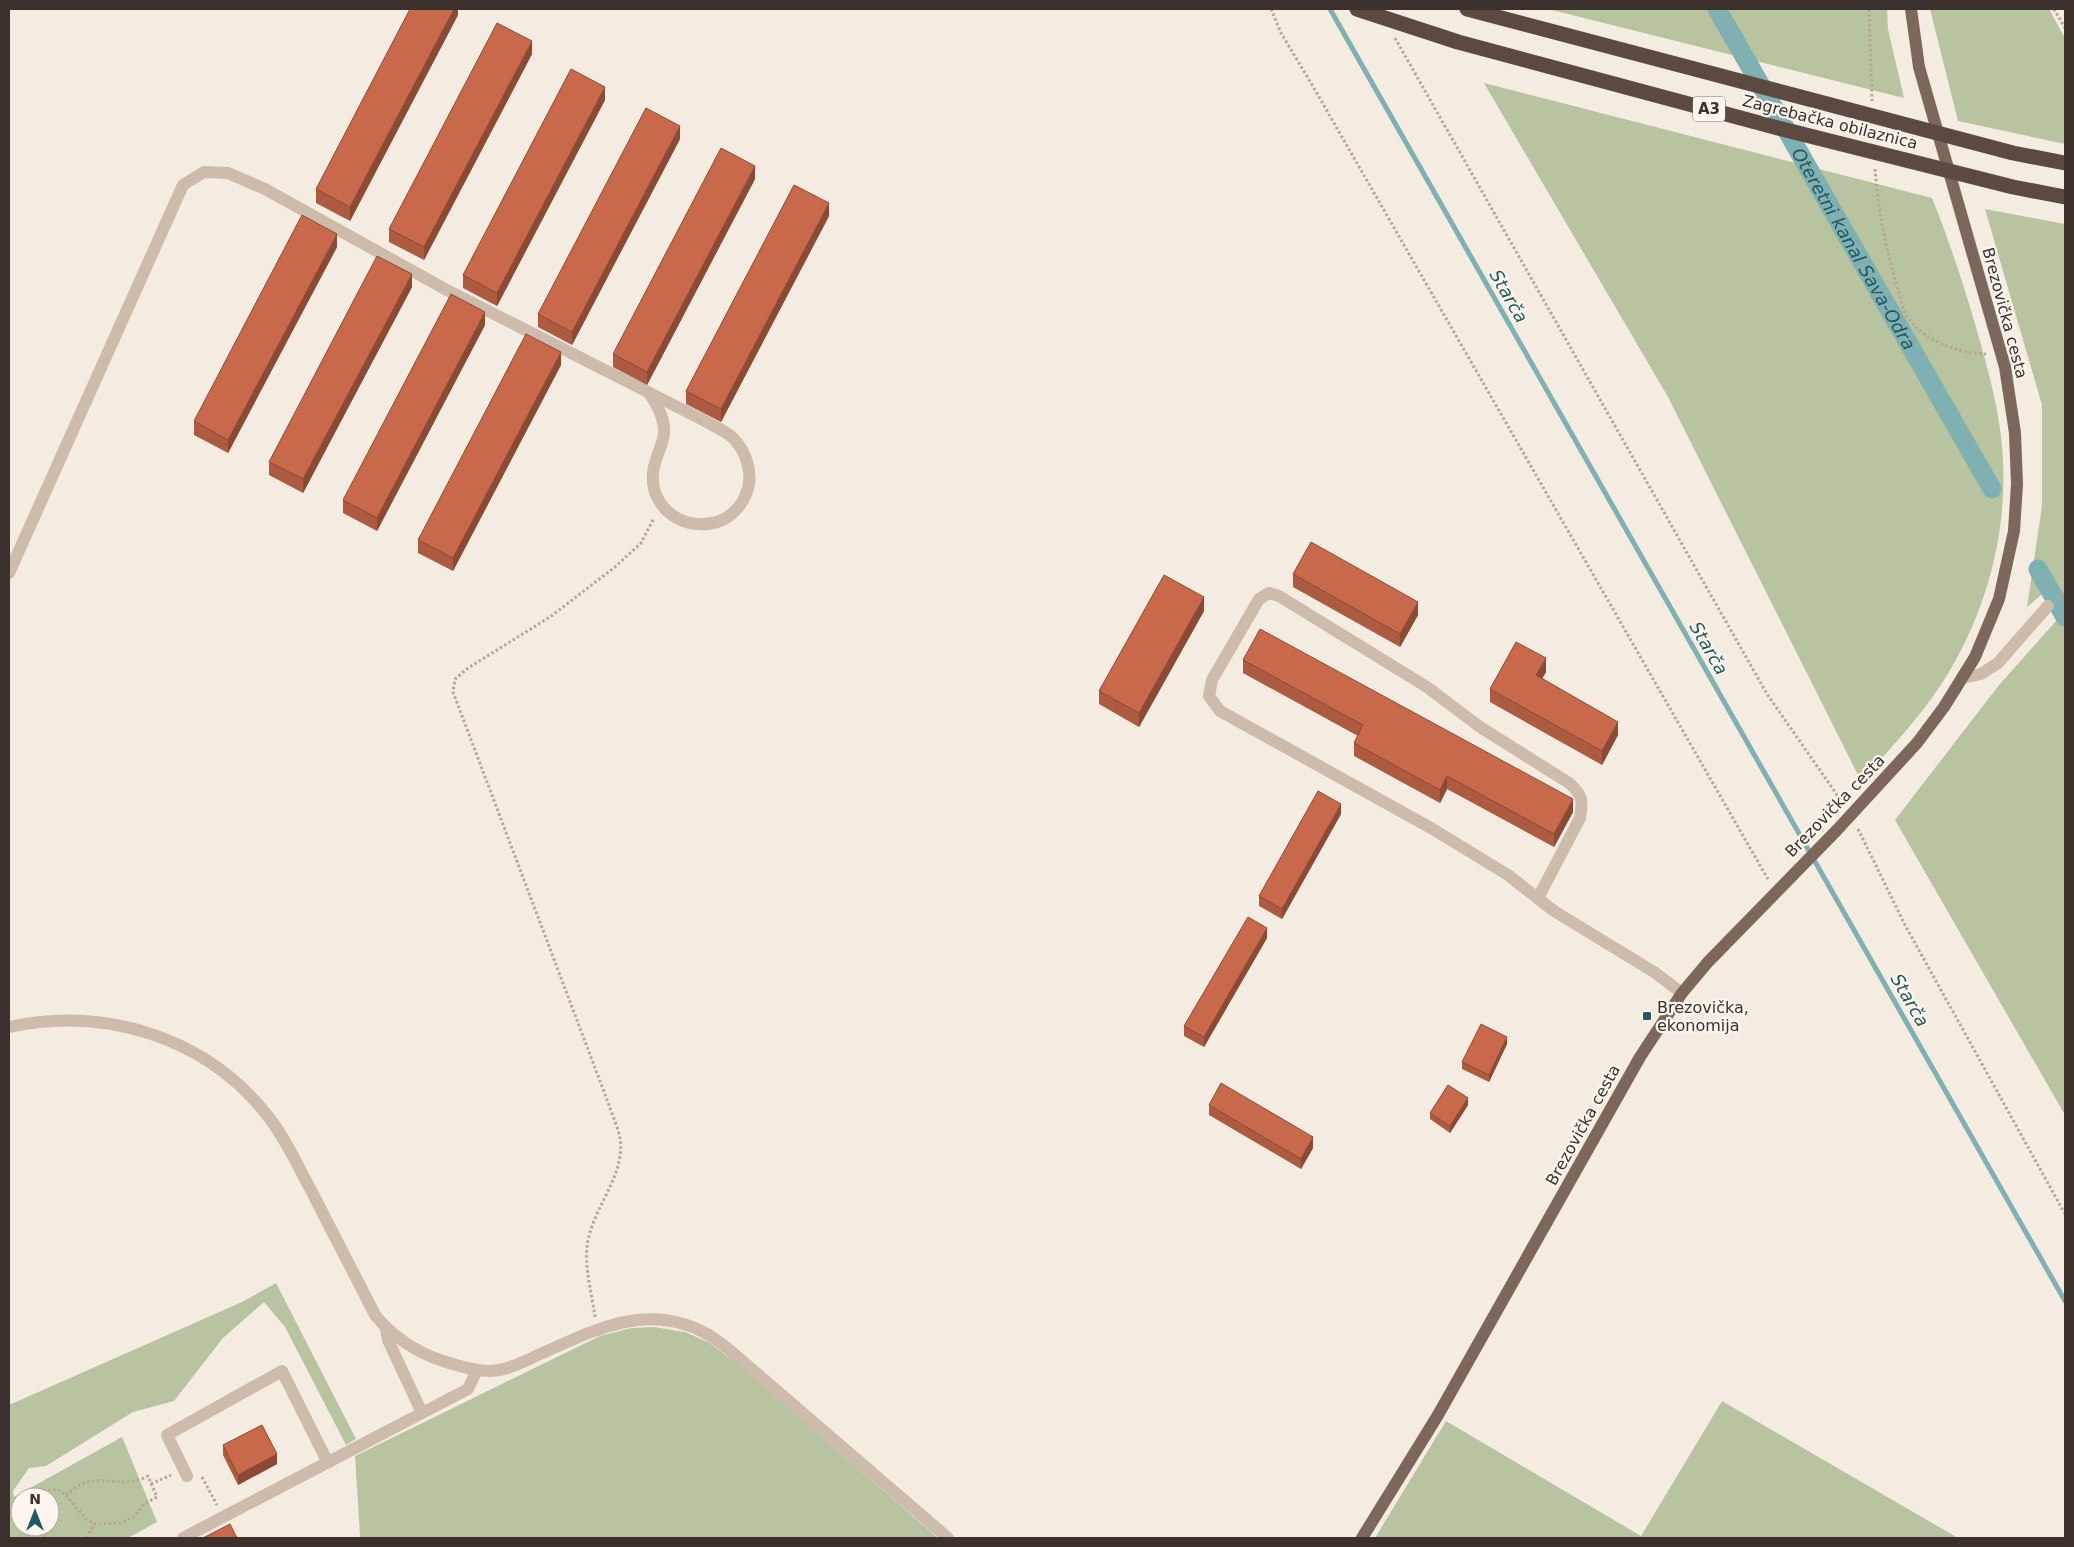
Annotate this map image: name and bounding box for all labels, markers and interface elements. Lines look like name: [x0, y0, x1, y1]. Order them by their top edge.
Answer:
street label: Zagrebačka obilaznica: [1740, 91, 1920, 153]
road number: A3: [1693, 96, 1725, 122]
water label: Oteretni kanal Sava-Odra: [1788, 144, 1920, 353]
street label: Brezovička cesta: [1978, 245, 2032, 381]
water label: Starča: [1485, 266, 1533, 326]
water label: Starča: [1685, 618, 1733, 678]
street label: Brezovička cesta: [1781, 751, 1889, 861]
water label: Starča: [1886, 970, 1934, 1030]
place label: Brezovička, ekonomija: [1657, 998, 1749, 1035]
marker: Brezovička, ekonomija: [1641, 1010, 1653, 1022]
street label: Brezovička cesta: [1542, 1061, 1624, 1189]
north arrow: [10, 1487, 60, 1537]
text: N: [29, 1491, 41, 1507]

